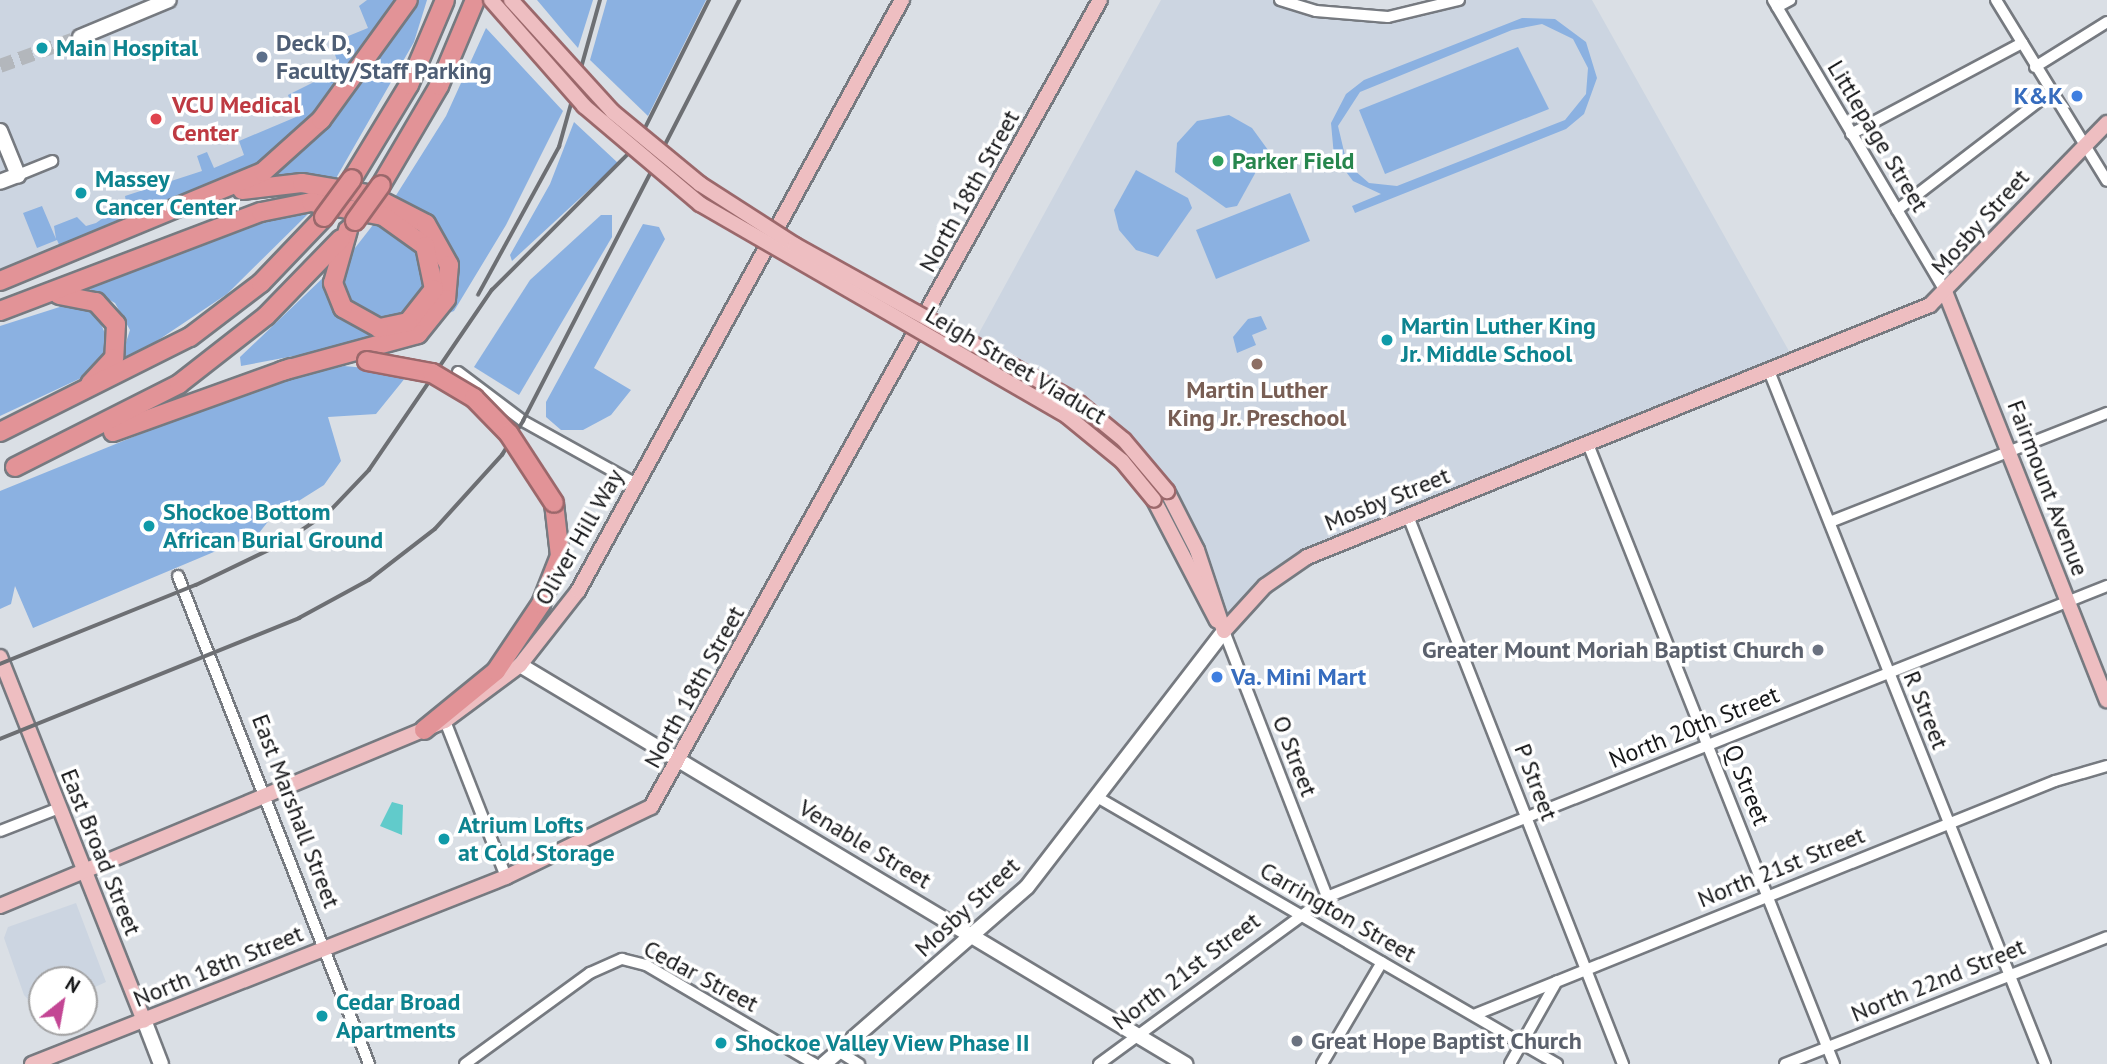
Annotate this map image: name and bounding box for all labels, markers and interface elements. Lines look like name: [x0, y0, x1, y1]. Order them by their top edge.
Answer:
place label: Deck D, Faculty/Staff Parking: [276, 29, 492, 85]
place label: Main Hospital: [56, 34, 198, 62]
marker: Main Hospital: [34, 40, 50, 56]
marker: Deck D, Faculty/Staff Parking: [254, 49, 270, 65]
street label: Littlepage Street: [1821, 55, 1935, 217]
place label: K&K: [2014, 82, 2063, 110]
marker: K&K: [2069, 88, 2085, 104]
place label: VCU Medical Center: [172, 91, 300, 147]
street label: North 18th Street: [913, 105, 1025, 277]
marker: VCU Medical Center: [146, 109, 166, 129]
place label: Parker Field: [1232, 147, 1354, 175]
marker: Parker Field: [1210, 153, 1226, 169]
street label: Mosby Street: [1925, 163, 2035, 281]
place label: Massey Cancer Center: [95, 165, 237, 221]
marker: Massey Cancer Center: [73, 185, 89, 201]
street label: Leigh Street Viaduct: [920, 299, 1112, 431]
place label: Martin Luther King Jr. Middle School: [1401, 312, 1596, 368]
marker: Martin Luther King Jr. Middle School: [1379, 332, 1395, 348]
marker: Martin Luther King Jr. Preschool: [1249, 356, 1265, 372]
place label: Martin Luther King Jr. Preschool: [1167, 376, 1347, 432]
street label: Fairmount Avenue: [2001, 396, 2095, 580]
street label: Mosby Street: [1320, 461, 1454, 537]
street label: Oliver Hill Way: [528, 464, 630, 610]
place label: Shockoe Bottom African Burial Ground: [163, 498, 383, 554]
marker: Shockoe Bottom African Burial Ground: [141, 518, 157, 534]
street label: North 18th Street: [638, 601, 750, 773]
place label: Greater Mount Moriah Baptist Church: [1422, 636, 1804, 664]
marker: Greater Mount Moriah Baptist Church: [1810, 642, 1826, 658]
place label: Va. Mini Mart: [1231, 663, 1368, 691]
street label: R Street: [1897, 667, 1955, 753]
marker: Va. Mini Mart: [1209, 669, 1225, 685]
street label: North 20th Street: [1605, 680, 1783, 774]
street label: East Marshall Street: [246, 710, 346, 912]
street label: O Street: [1266, 712, 1324, 800]
street label: P Street: [1508, 739, 1564, 825]
street label: Q Street: [1718, 741, 1776, 829]
street label: East Broad Street: [55, 765, 147, 939]
street label: Venable Street: [794, 793, 936, 895]
place label: Atrium Lofts at Cold Storage: [458, 811, 615, 867]
street label: North 21st Street: [1693, 820, 1869, 914]
marker: Atrium Lofts at Cold Storage: [436, 831, 452, 847]
street label: Mosby Street: [908, 851, 1026, 963]
street label: Carrington Street: [1255, 856, 1421, 968]
street label: North 21st Street: [1106, 906, 1266, 1036]
street label: North 18th Street: [129, 919, 307, 1013]
street label: North 22nd Street: [1847, 932, 2029, 1028]
street label: Cedar Street: [639, 934, 763, 1018]
north arrow: [28, 966, 98, 1036]
text: N: [61, 971, 84, 998]
place label: Cedar Broad Apartments: [336, 988, 460, 1044]
marker: Cedar Broad Apartments: [314, 1008, 330, 1024]
place label: Great Hope Baptist Church: [1311, 1027, 1582, 1055]
place label: Shockoe Valley View Phase II: [735, 1029, 1032, 1057]
marker: Great Hope Baptist Church: [1289, 1033, 1305, 1049]
marker: Shockoe Valley View Phase II: [713, 1035, 729, 1051]

